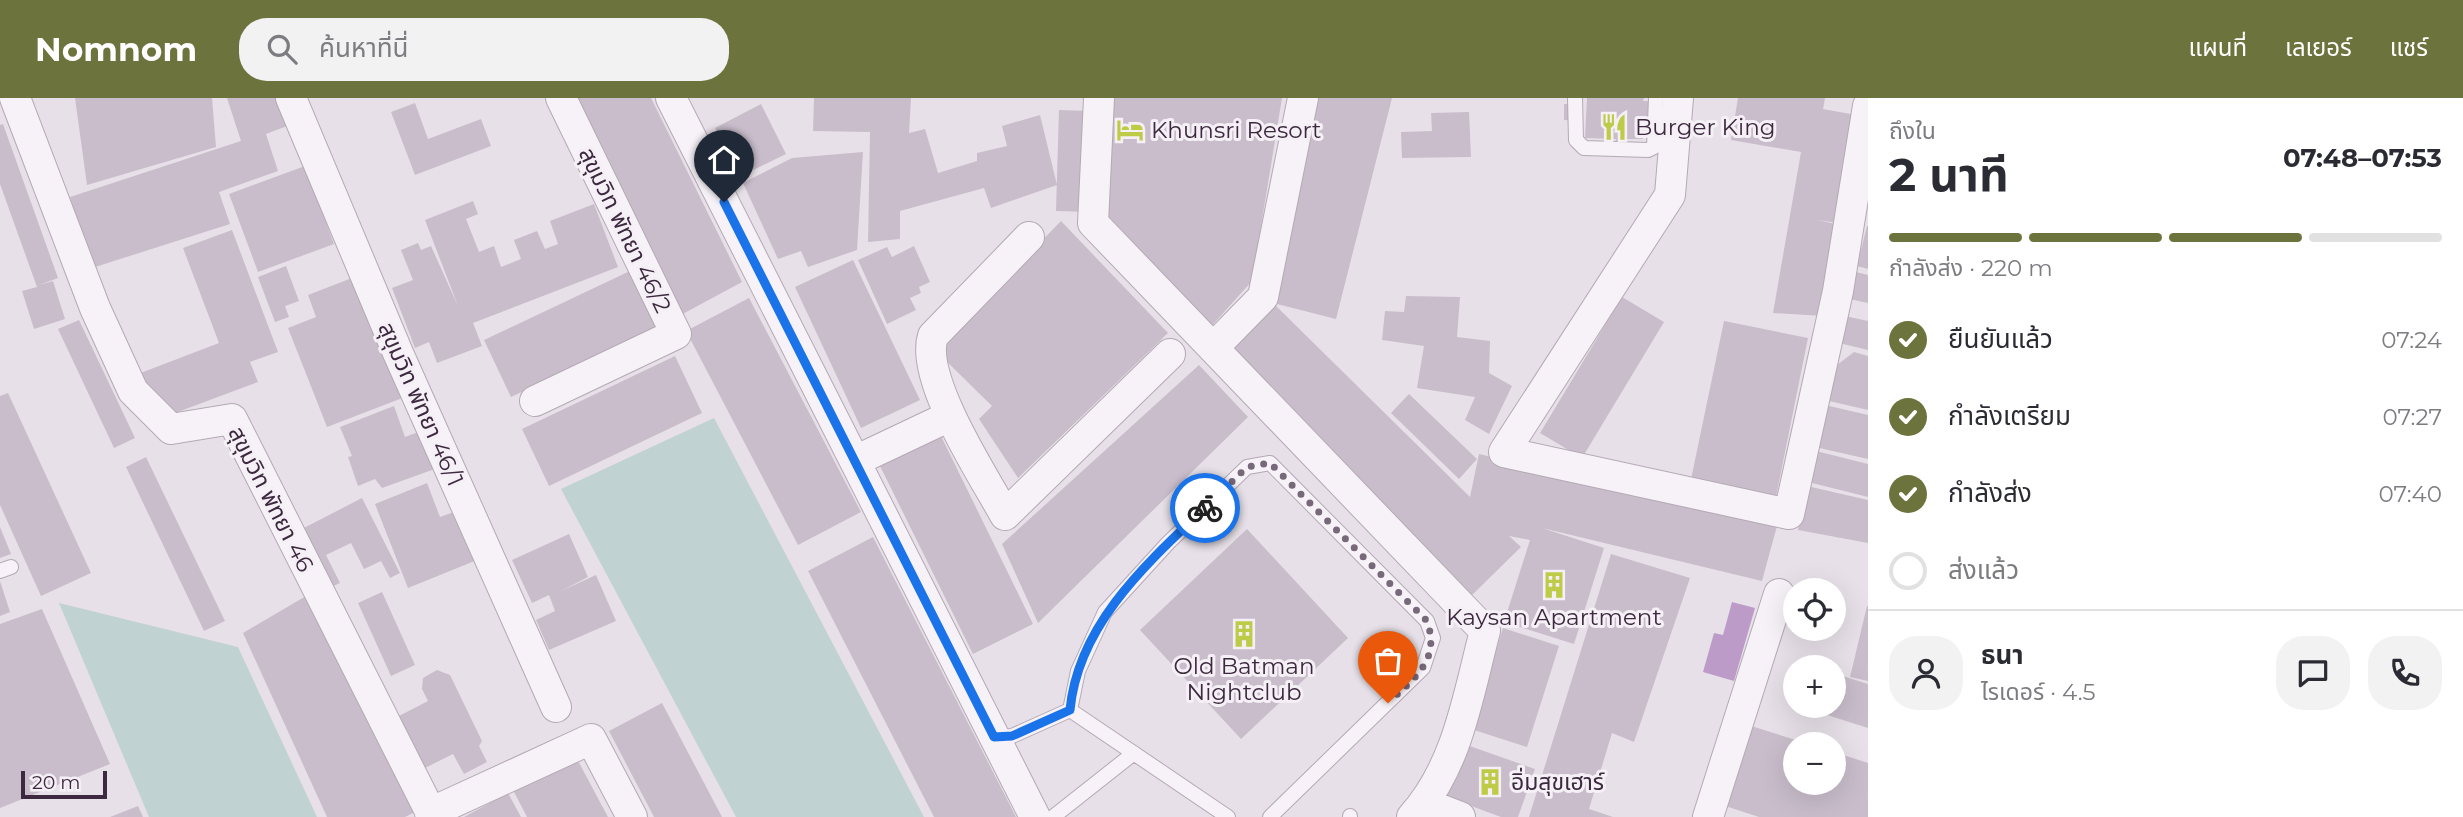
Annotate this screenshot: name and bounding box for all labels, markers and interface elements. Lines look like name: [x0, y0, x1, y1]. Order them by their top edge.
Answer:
search box: [239, 18, 729, 81]
text: Nomnom: [35, 29, 197, 69]
icon: search: [263, 30, 301, 68]
text: ค้นหาที่นี่: [319, 32, 409, 64]
text: แผนที่: [2189, 33, 2247, 62]
text: เลเยอร์: [2285, 33, 2352, 62]
text: แชร์: [2390, 33, 2428, 62]
restaurant icon: Burger King: [1599, 112, 1629, 142]
place label: Burger King: [1635, 113, 1775, 141]
hotel icon: Khunsri Resort: [1115, 115, 1145, 145]
place label: Khunsri Resort: [1151, 116, 1321, 144]
text: ถึงใน: [1889, 117, 1936, 145]
pin: [694, 130, 754, 202]
icon: home: [705, 141, 743, 179]
text: 07:48–07:53: [2283, 142, 2442, 174]
street label: สุขุมวิท พัทยา 46/2: [573, 143, 677, 317]
text: 2 นาที: [1889, 146, 2009, 203]
text: กำลังส่ง · 220 m: [1889, 254, 2053, 282]
street label: สุขุมวิท พัทยา 46/1: [372, 318, 470, 490]
icon: check: [1889, 321, 1927, 359]
text: ยืนยันแล้ว: [1948, 323, 2053, 355]
text: 07:24: [2381, 326, 2442, 354]
icon: check: [1889, 398, 1927, 436]
text: กำลังเตรียม: [1948, 400, 2071, 432]
text: 07:27: [2382, 403, 2442, 431]
street label: สุขุมวิท พัทยา 46: [222, 422, 320, 576]
courier: [1170, 473, 1240, 543]
icon: check: [1889, 475, 1927, 513]
text: กำลังส่ง: [1948, 477, 2032, 509]
text: 07:40: [2379, 480, 2442, 508]
icon: bike: [1186, 489, 1224, 527]
text: ส่งแล้ว: [1948, 554, 2019, 586]
building icon: Kaysan Apartment: [1539, 570, 1569, 600]
map controls: [1783, 578, 1846, 795]
button: locate: [1783, 578, 1846, 641]
place label: Kaysan Apartment: [1446, 603, 1662, 631]
building icon: Old Batman Nightclub: [1229, 619, 1259, 649]
pin: [1358, 631, 1418, 703]
button: person: [1889, 636, 1963, 710]
button: chat: [2276, 636, 2350, 710]
button: phone: [2368, 636, 2442, 710]
text: ธนา: [1981, 639, 2024, 671]
icon: bag: [1369, 642, 1407, 680]
place label: Old Batman Nightclub: [1174, 652, 1314, 706]
button: +: [1783, 655, 1846, 718]
text: ไรเดอร์ · 4.5: [1981, 678, 2096, 706]
button: −: [1783, 732, 1846, 795]
building icon: อิ่มสุขเฮาร์: [1475, 767, 1505, 797]
place label: อิ่มสุขเฮาร์: [1511, 767, 1605, 796]
scale bar: [21, 768, 107, 800]
text: 20 m: [32, 771, 80, 794]

